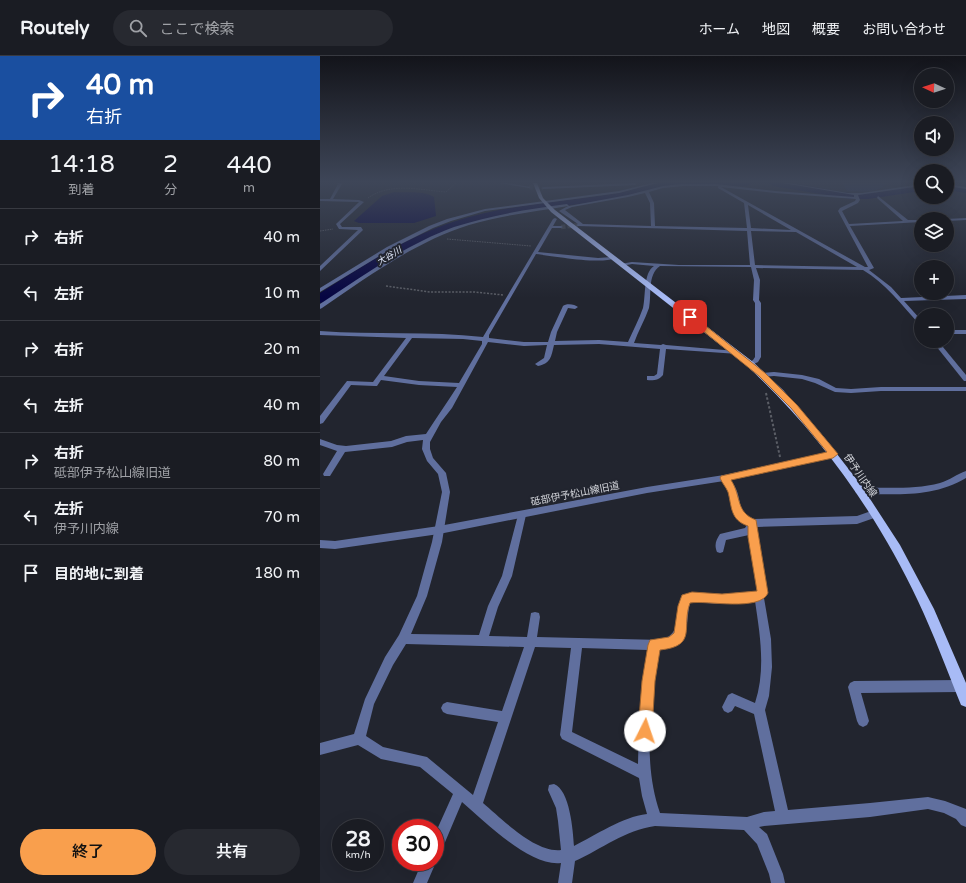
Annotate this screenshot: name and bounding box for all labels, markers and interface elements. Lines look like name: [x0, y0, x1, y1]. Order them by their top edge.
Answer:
search box: [113, 10, 393, 46]
text: Routely: [20, 17, 89, 39]
icon: search: [127, 17, 149, 39]
text: ここで検索: [159, 20, 234, 38]
text: ホーム: [698, 21, 740, 38]
text: 地図: [762, 21, 790, 38]
text: 概要: [812, 21, 840, 38]
text: お問い合わせ: [862, 21, 946, 38]
text: 40 m: [86, 68, 154, 102]
north arrow: [914, 68, 954, 108]
map controls: [914, 68, 954, 348]
icon: right: [20, 72, 72, 124]
text: 右折: [86, 106, 122, 128]
button: sound: [914, 116, 954, 156]
text: 14:18: [48, 150, 115, 179]
text: 2: [163, 150, 178, 179]
text: 440: [226, 151, 272, 180]
button: search: [914, 164, 954, 204]
text: m: [243, 180, 255, 196]
text: 到着: [69, 182, 95, 198]
text: 分: [164, 182, 177, 198]
button: layers: [914, 212, 954, 252]
icon: right: [20, 226, 42, 248]
text: 40 m: [263, 228, 300, 246]
text: 右折: [54, 229, 84, 247]
water label: 大谷川: [375, 244, 405, 268]
button: +: [914, 260, 954, 300]
icon: left: [20, 282, 42, 304]
text: 10 m: [263, 284, 300, 302]
text: 左折: [54, 285, 84, 303]
pin: [673, 300, 707, 334]
icon: arrive: [679, 306, 701, 328]
button: −: [914, 308, 954, 348]
icon: right: [20, 338, 42, 360]
text: 20 m: [263, 340, 300, 358]
text: 右折: [54, 341, 84, 359]
icon: left: [20, 394, 42, 416]
text: 40 m: [263, 396, 300, 414]
text: 左折: [54, 397, 84, 415]
text: 右折: [54, 444, 84, 462]
icon: right: [20, 450, 42, 472]
text: 80 m: [263, 452, 300, 470]
street label: 伊予川内線: [841, 452, 879, 499]
text: 砥部伊予松山線旧道: [54, 465, 171, 481]
street label: 砥部伊予松山線旧道: [530, 480, 621, 508]
text: 左折: [54, 500, 84, 518]
icon: left: [20, 506, 42, 528]
text: 70 m: [263, 508, 300, 526]
text: 伊予川内線: [54, 521, 119, 537]
icon: arrive: [20, 562, 42, 584]
text: 180 m: [254, 564, 300, 582]
text: 目的地に到着: [54, 565, 144, 583]
position arrow: [624, 710, 666, 752]
speed limit sign: 30: [392, 819, 444, 871]
text: 28: [345, 828, 371, 852]
button: 終了: [20, 829, 156, 875]
button: 共有: [164, 829, 300, 875]
text: km/h: [345, 849, 371, 861]

